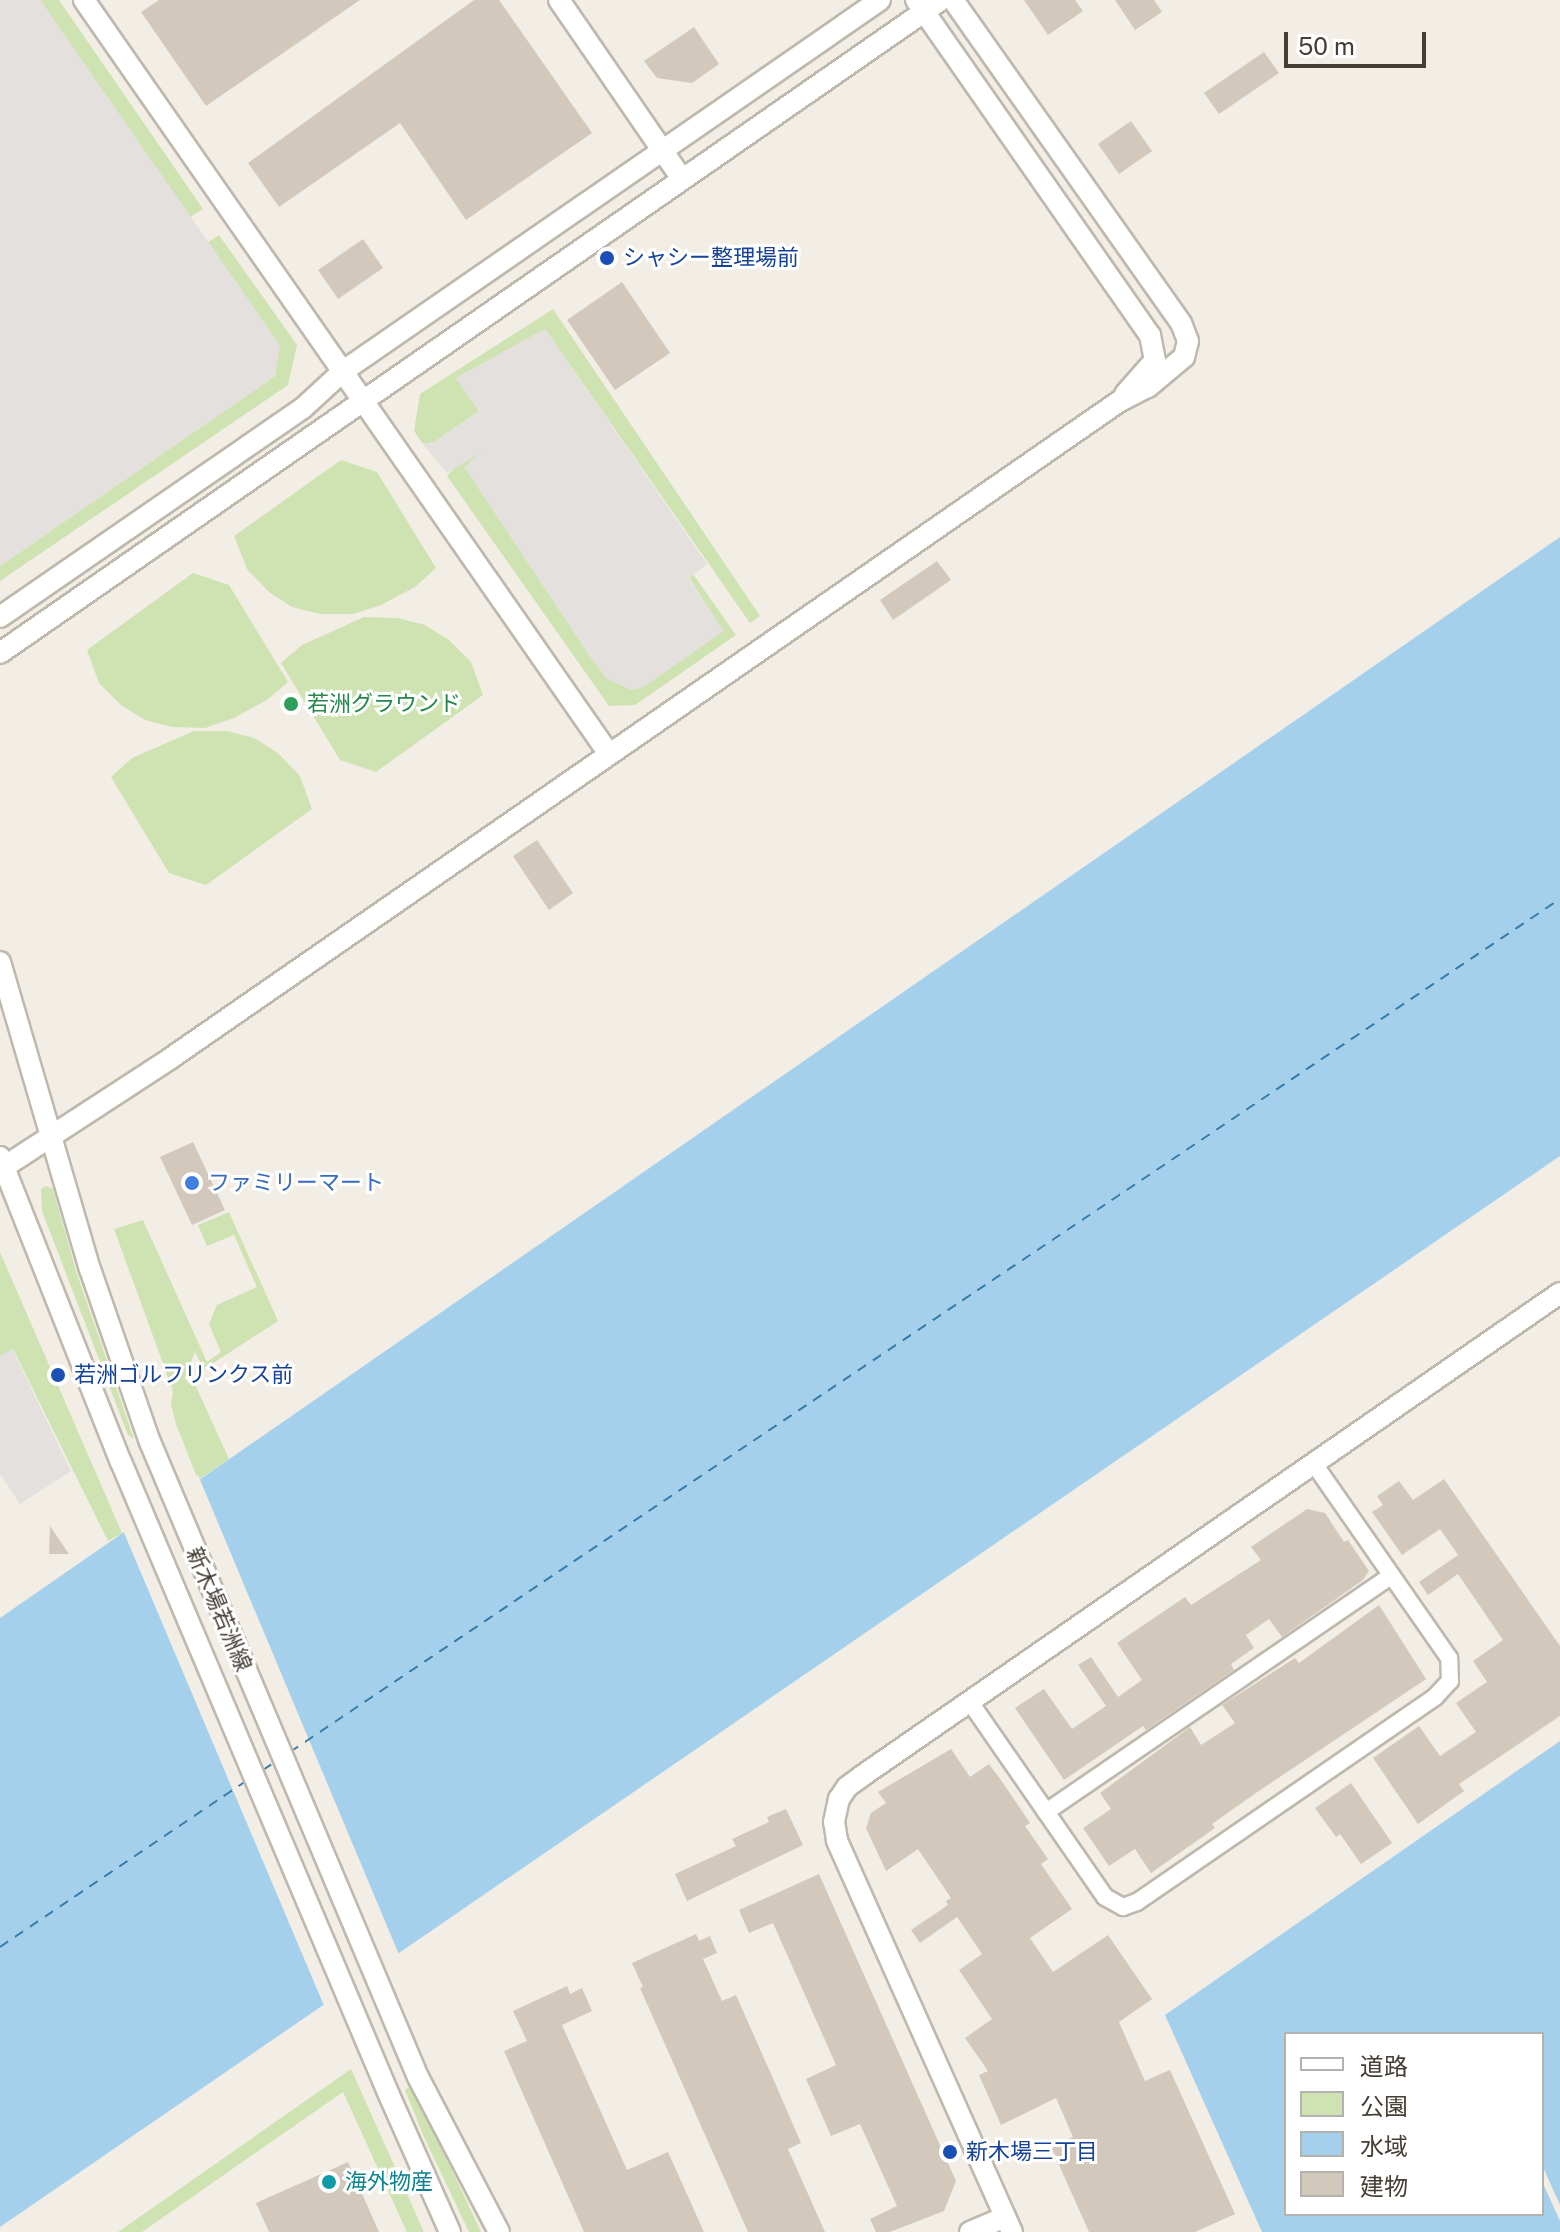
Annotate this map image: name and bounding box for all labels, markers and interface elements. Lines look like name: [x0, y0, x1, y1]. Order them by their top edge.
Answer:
scale bar: [1288, 16, 1430, 66]
text: 50 m: [1298, 32, 1355, 60]
place label: シャシー整理場前: [623, 245, 799, 271]
marker: シャシー整理場前: [598, 249, 616, 267]
place label: 若洲グラウンド: [307, 691, 461, 717]
marker: 若洲グラウンド: [282, 695, 300, 713]
place label: ファミリーマート: [208, 1170, 384, 1196]
marker: ファミリーマート: [183, 1174, 201, 1192]
place label: 若洲ゴルフリンクス前: [74, 1362, 294, 1388]
marker: 若洲ゴルフリンクス前: [49, 1366, 67, 1384]
street label: 新木場若洲線: [181, 1543, 257, 1675]
legend: [1284, 2032, 1544, 2216]
text: 道路: [1360, 2052, 1408, 2080]
text: 公園: [1360, 2092, 1408, 2120]
text: 水域: [1360, 2132, 1408, 2160]
place label: 新木場三丁目: [966, 2139, 1098, 2165]
marker: 新木場三丁目: [941, 2143, 959, 2161]
place label: 海外物産: [345, 2169, 433, 2195]
text: 建物: [1360, 2172, 1408, 2200]
marker: 海外物産: [320, 2173, 338, 2191]

